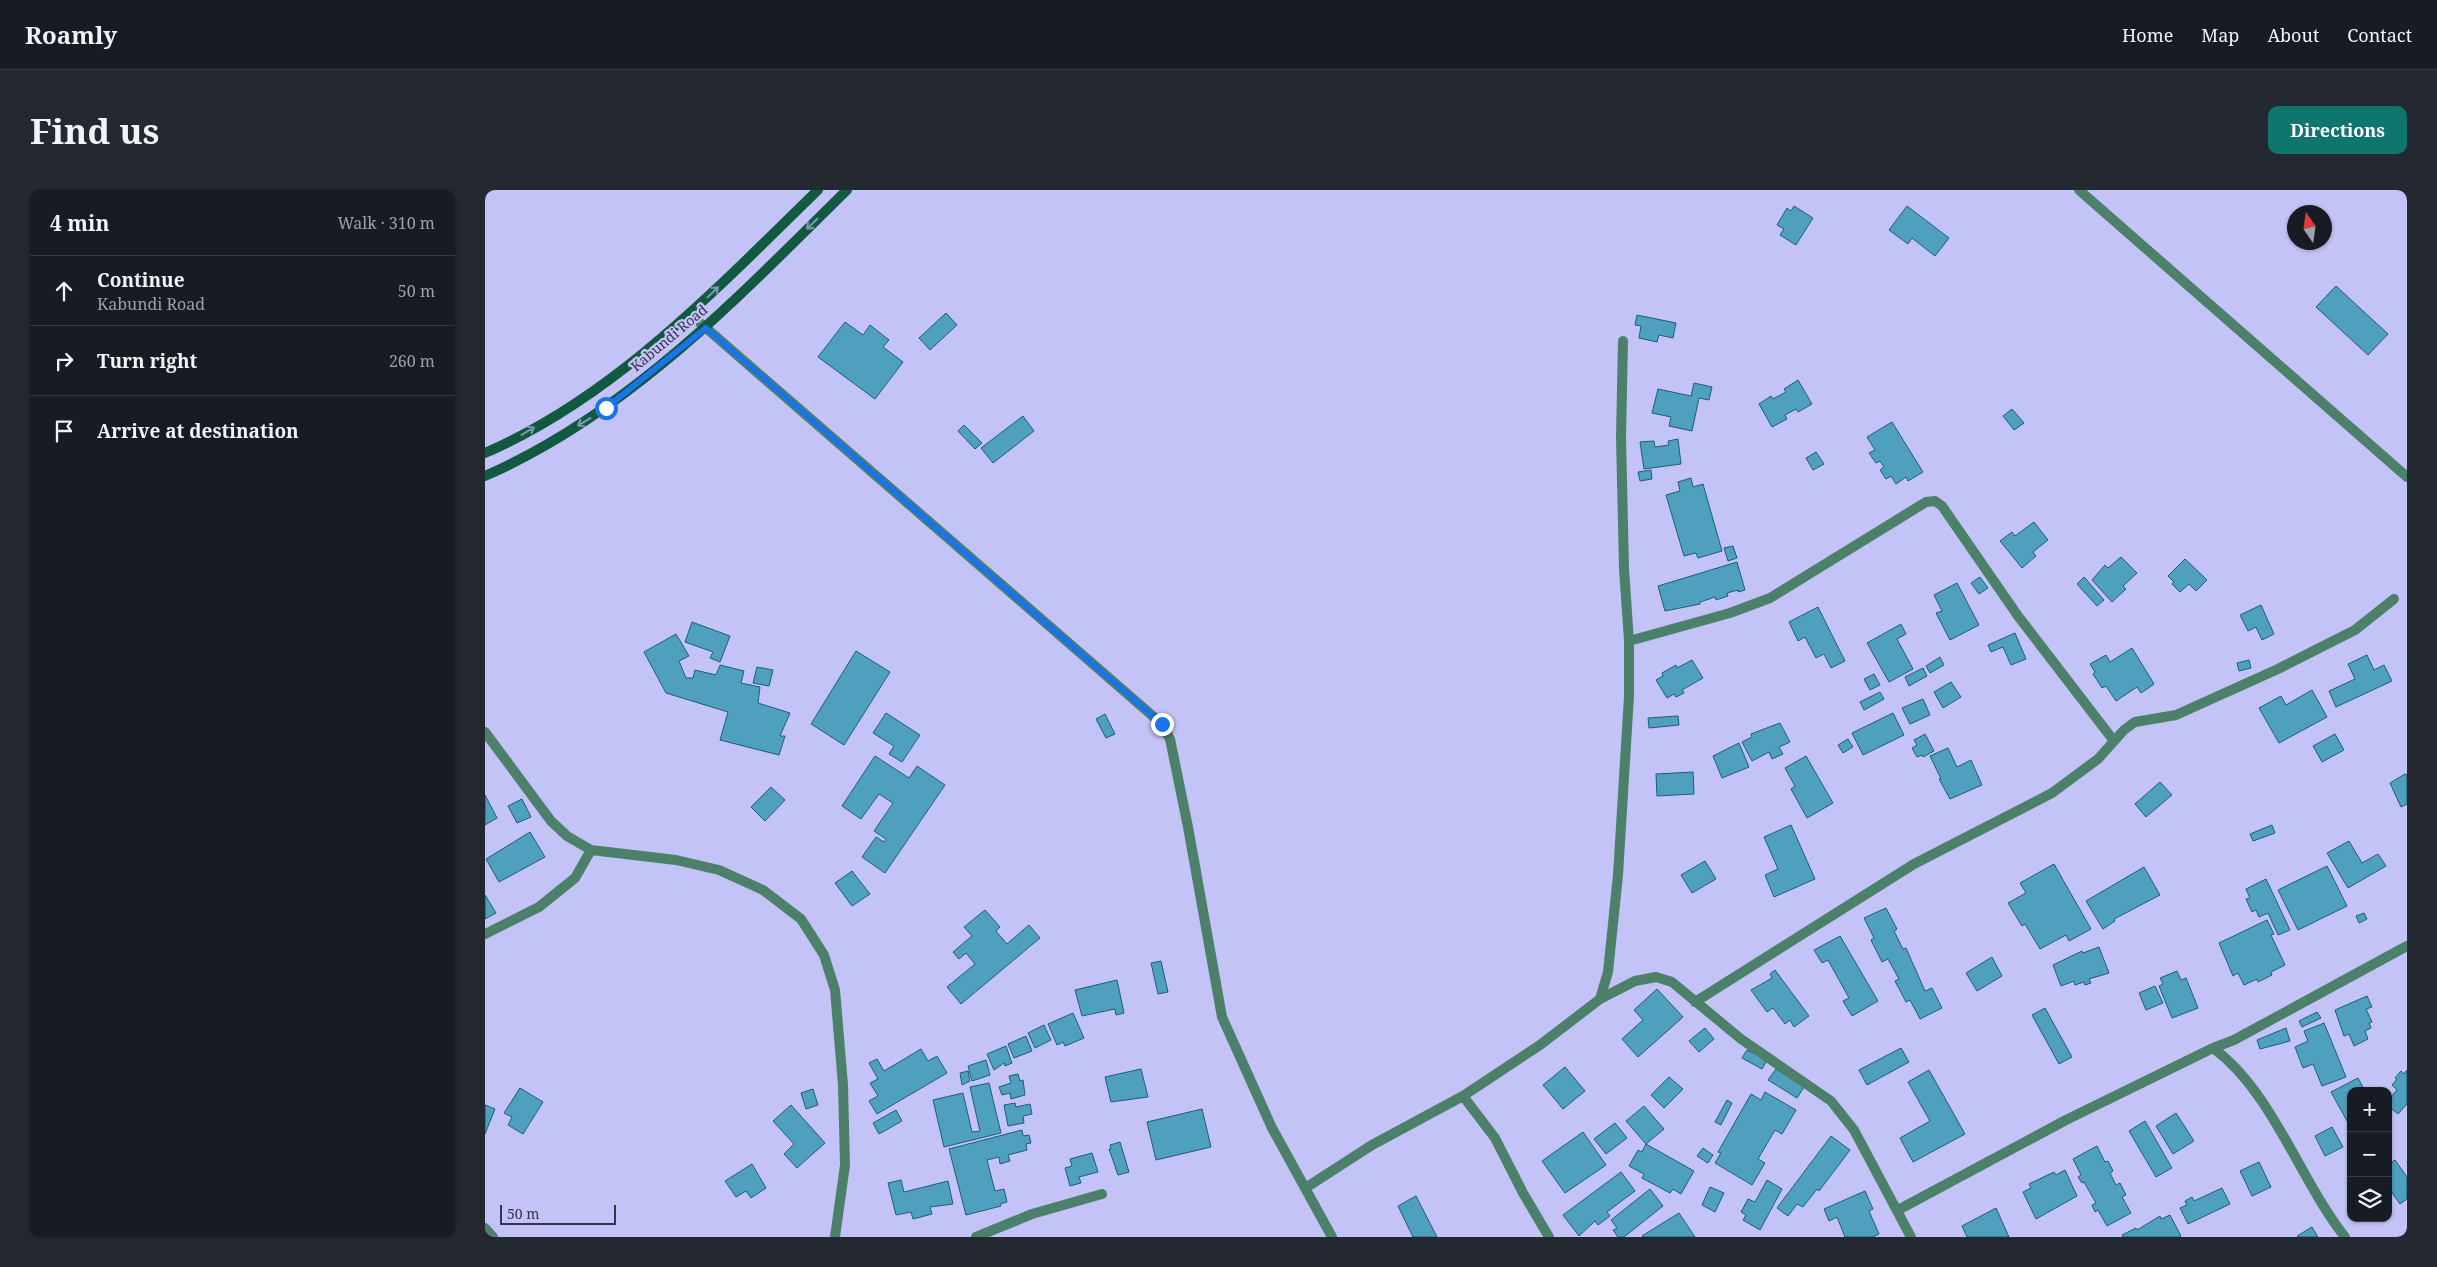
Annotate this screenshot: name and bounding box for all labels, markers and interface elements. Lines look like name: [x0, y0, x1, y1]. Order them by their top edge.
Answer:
text: Roamly: [25, 18, 117, 51]
text: Home: [2122, 23, 2173, 47]
text: Map: [2201, 23, 2239, 47]
text: About: [2267, 23, 2319, 47]
text: Contact: [2347, 23, 2412, 47]
button: Directions: [2268, 106, 2407, 154]
text: Find us: [30, 107, 159, 154]
north arrow: [2287, 205, 2332, 250]
text: 4 min: [50, 209, 109, 237]
text: Walk · 310 m: [338, 212, 435, 234]
one-way arrow: [806, 218, 818, 230]
text: Continue: [97, 267, 185, 293]
icon: ahead: [50, 277, 78, 305]
text: 50 m: [398, 280, 435, 302]
one-way arrow: [707, 286, 720, 298]
text: Kabundi Road: [97, 293, 205, 315]
street label: Kabundi Road: [626, 300, 711, 375]
icon: right: [50, 347, 78, 375]
text: Turn right: [97, 348, 197, 374]
text: 260 m: [389, 350, 435, 372]
route start: [595, 397, 618, 420]
icon: arrive: [50, 417, 78, 445]
one-way arrow: [578, 417, 592, 427]
text: Arrive at destination: [97, 418, 299, 444]
one-way arrow: [521, 426, 535, 436]
route end: [1151, 713, 1174, 736]
map controls: [2347, 1087, 2392, 1222]
button: +: [2347, 1087, 2392, 1132]
button: −: [2347, 1132, 2392, 1177]
button: layers: [2347, 1177, 2392, 1222]
scale bar: [500, 1202, 616, 1225]
text: 50 m: [507, 1204, 540, 1223]

